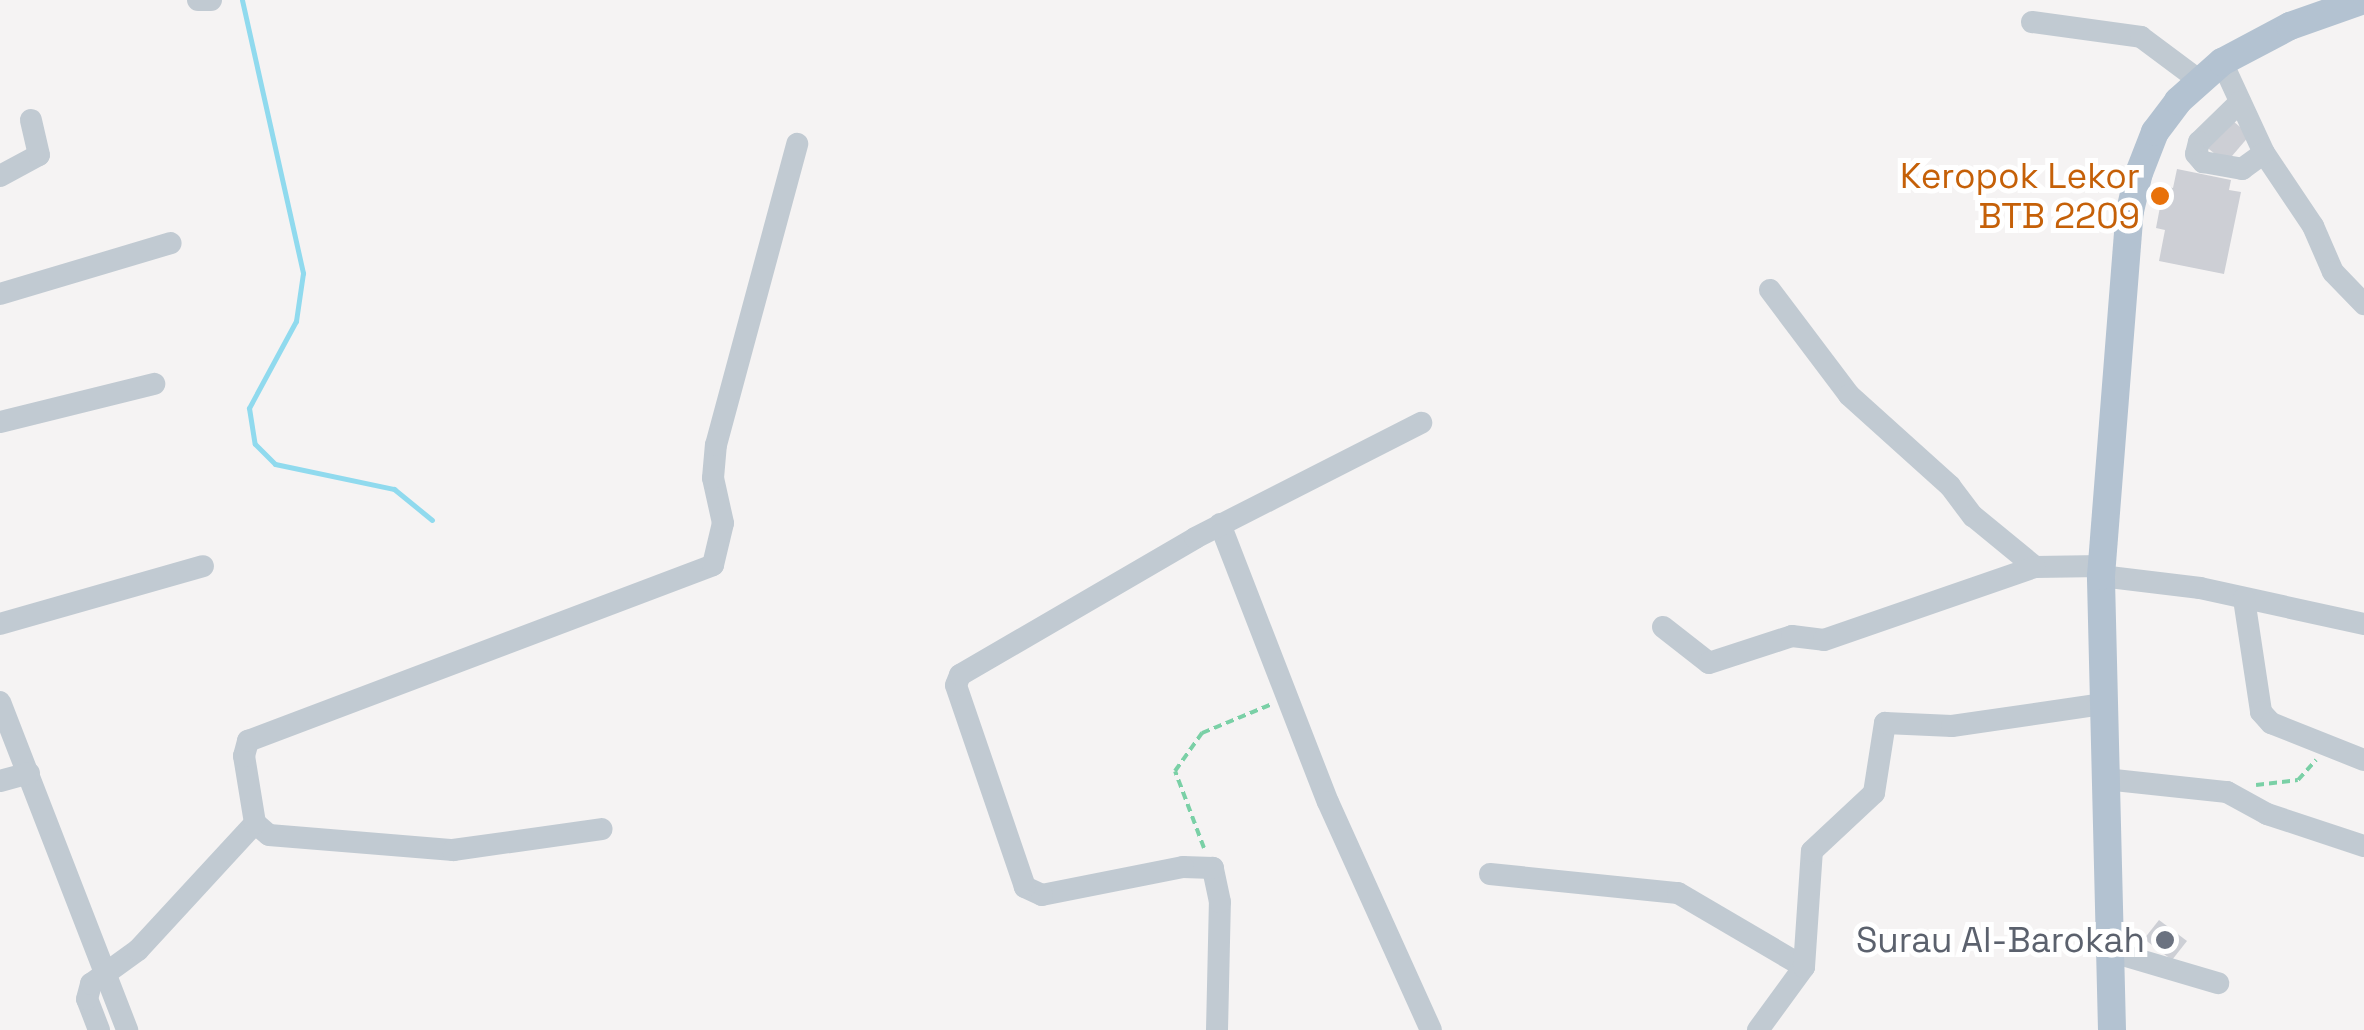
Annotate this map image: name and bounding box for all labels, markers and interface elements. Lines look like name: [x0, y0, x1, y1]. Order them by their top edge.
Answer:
place label: Keropok Lekor BTB 2209: [1900, 155, 2140, 237]
marker: Keropok Lekor BTB 2209: [2149, 185, 2171, 207]
place label: Surau Al-Barokah: [1855, 919, 2145, 961]
marker: Surau Al-Barokah: [2154, 929, 2176, 951]

